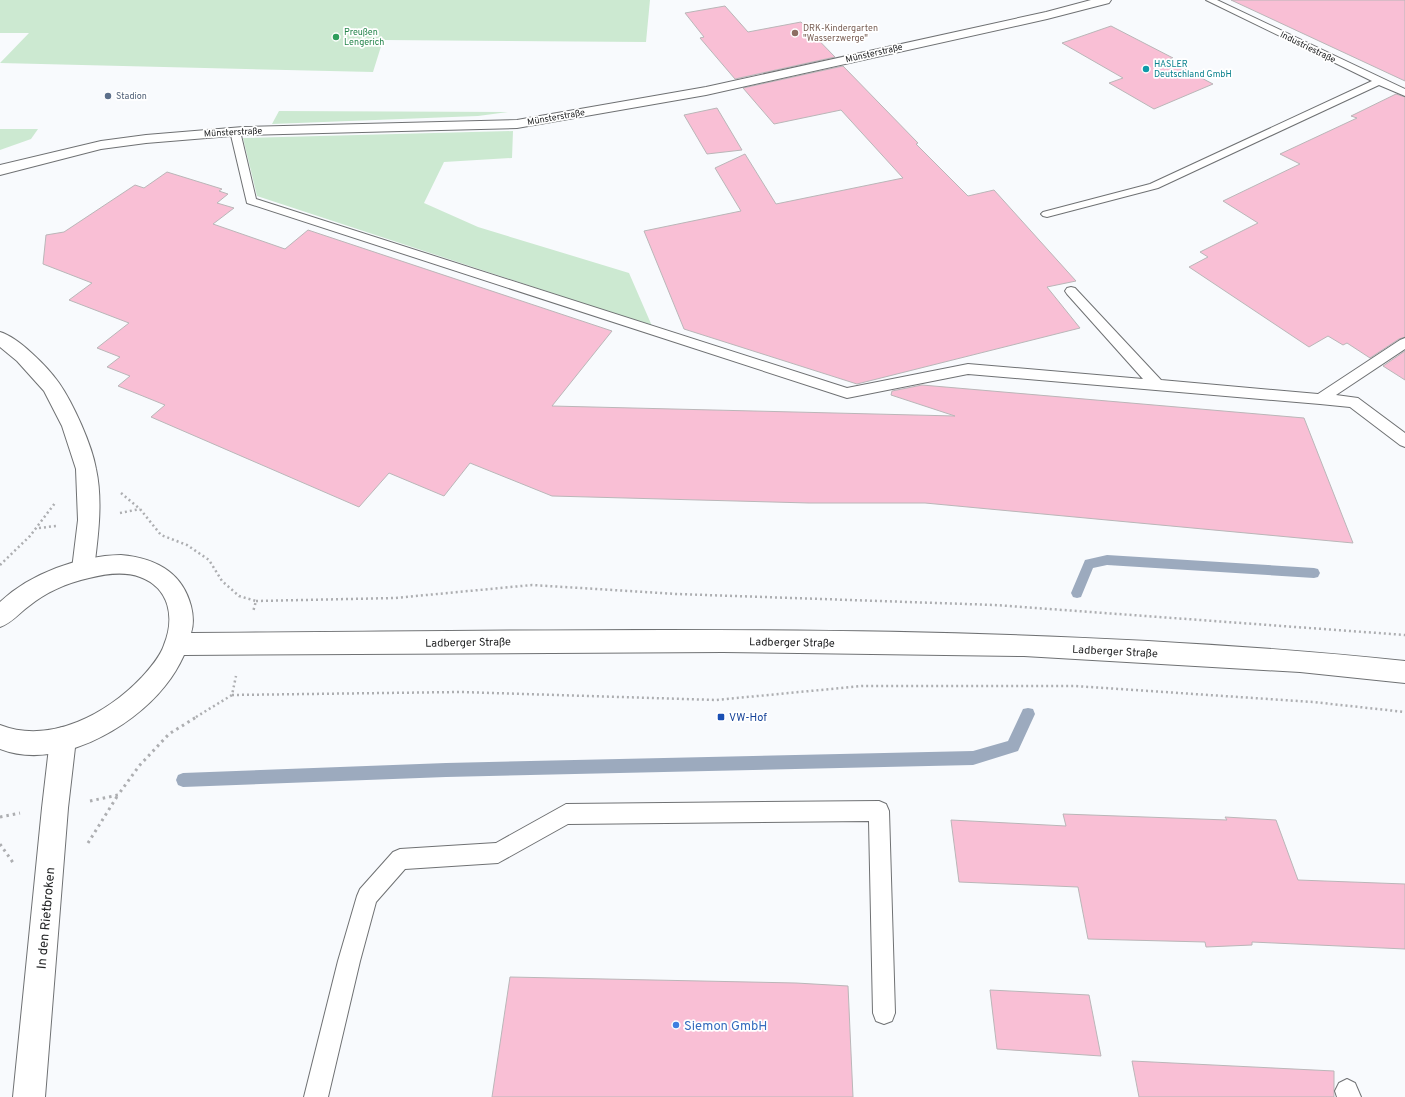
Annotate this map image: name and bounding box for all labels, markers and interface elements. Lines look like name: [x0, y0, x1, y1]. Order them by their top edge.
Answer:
place label: DRK-Kindergarten "Wasserzwerge": [803, 23, 878, 44]
place label: Preußen Lengerich: [344, 27, 384, 48]
marker: DRK-Kindergarten "Wasserzwerge": [790, 28, 800, 38]
street label: Industriestraße: [1278, 29, 1338, 66]
marker: Preußen Lengerich: [331, 32, 341, 42]
street label: Münsterstraße: [845, 42, 904, 65]
place label: HASLER Deutschland GmbH: [1154, 59, 1232, 80]
marker: HASLER Deutschland GmbH: [1141, 64, 1151, 74]
marker: Stadion: [103, 91, 113, 101]
place label: Stadion: [116, 91, 147, 102]
street label: Münsterstraße: [526, 107, 586, 128]
street label: Münsterstraße: [204, 125, 263, 140]
street label: Ladberger Straße: [425, 635, 511, 651]
street label: Ladberger Straße: [749, 635, 835, 651]
street label: Ladberger Straße: [1072, 643, 1158, 661]
place label: VW-Hof: [729, 711, 767, 725]
marker: VW-Hof: [716, 712, 726, 722]
street label: In den Rietbroken: [35, 866, 59, 970]
place label: Siemon GmbH: [684, 1019, 767, 1035]
marker: Siemon GmbH: [671, 1020, 681, 1030]

